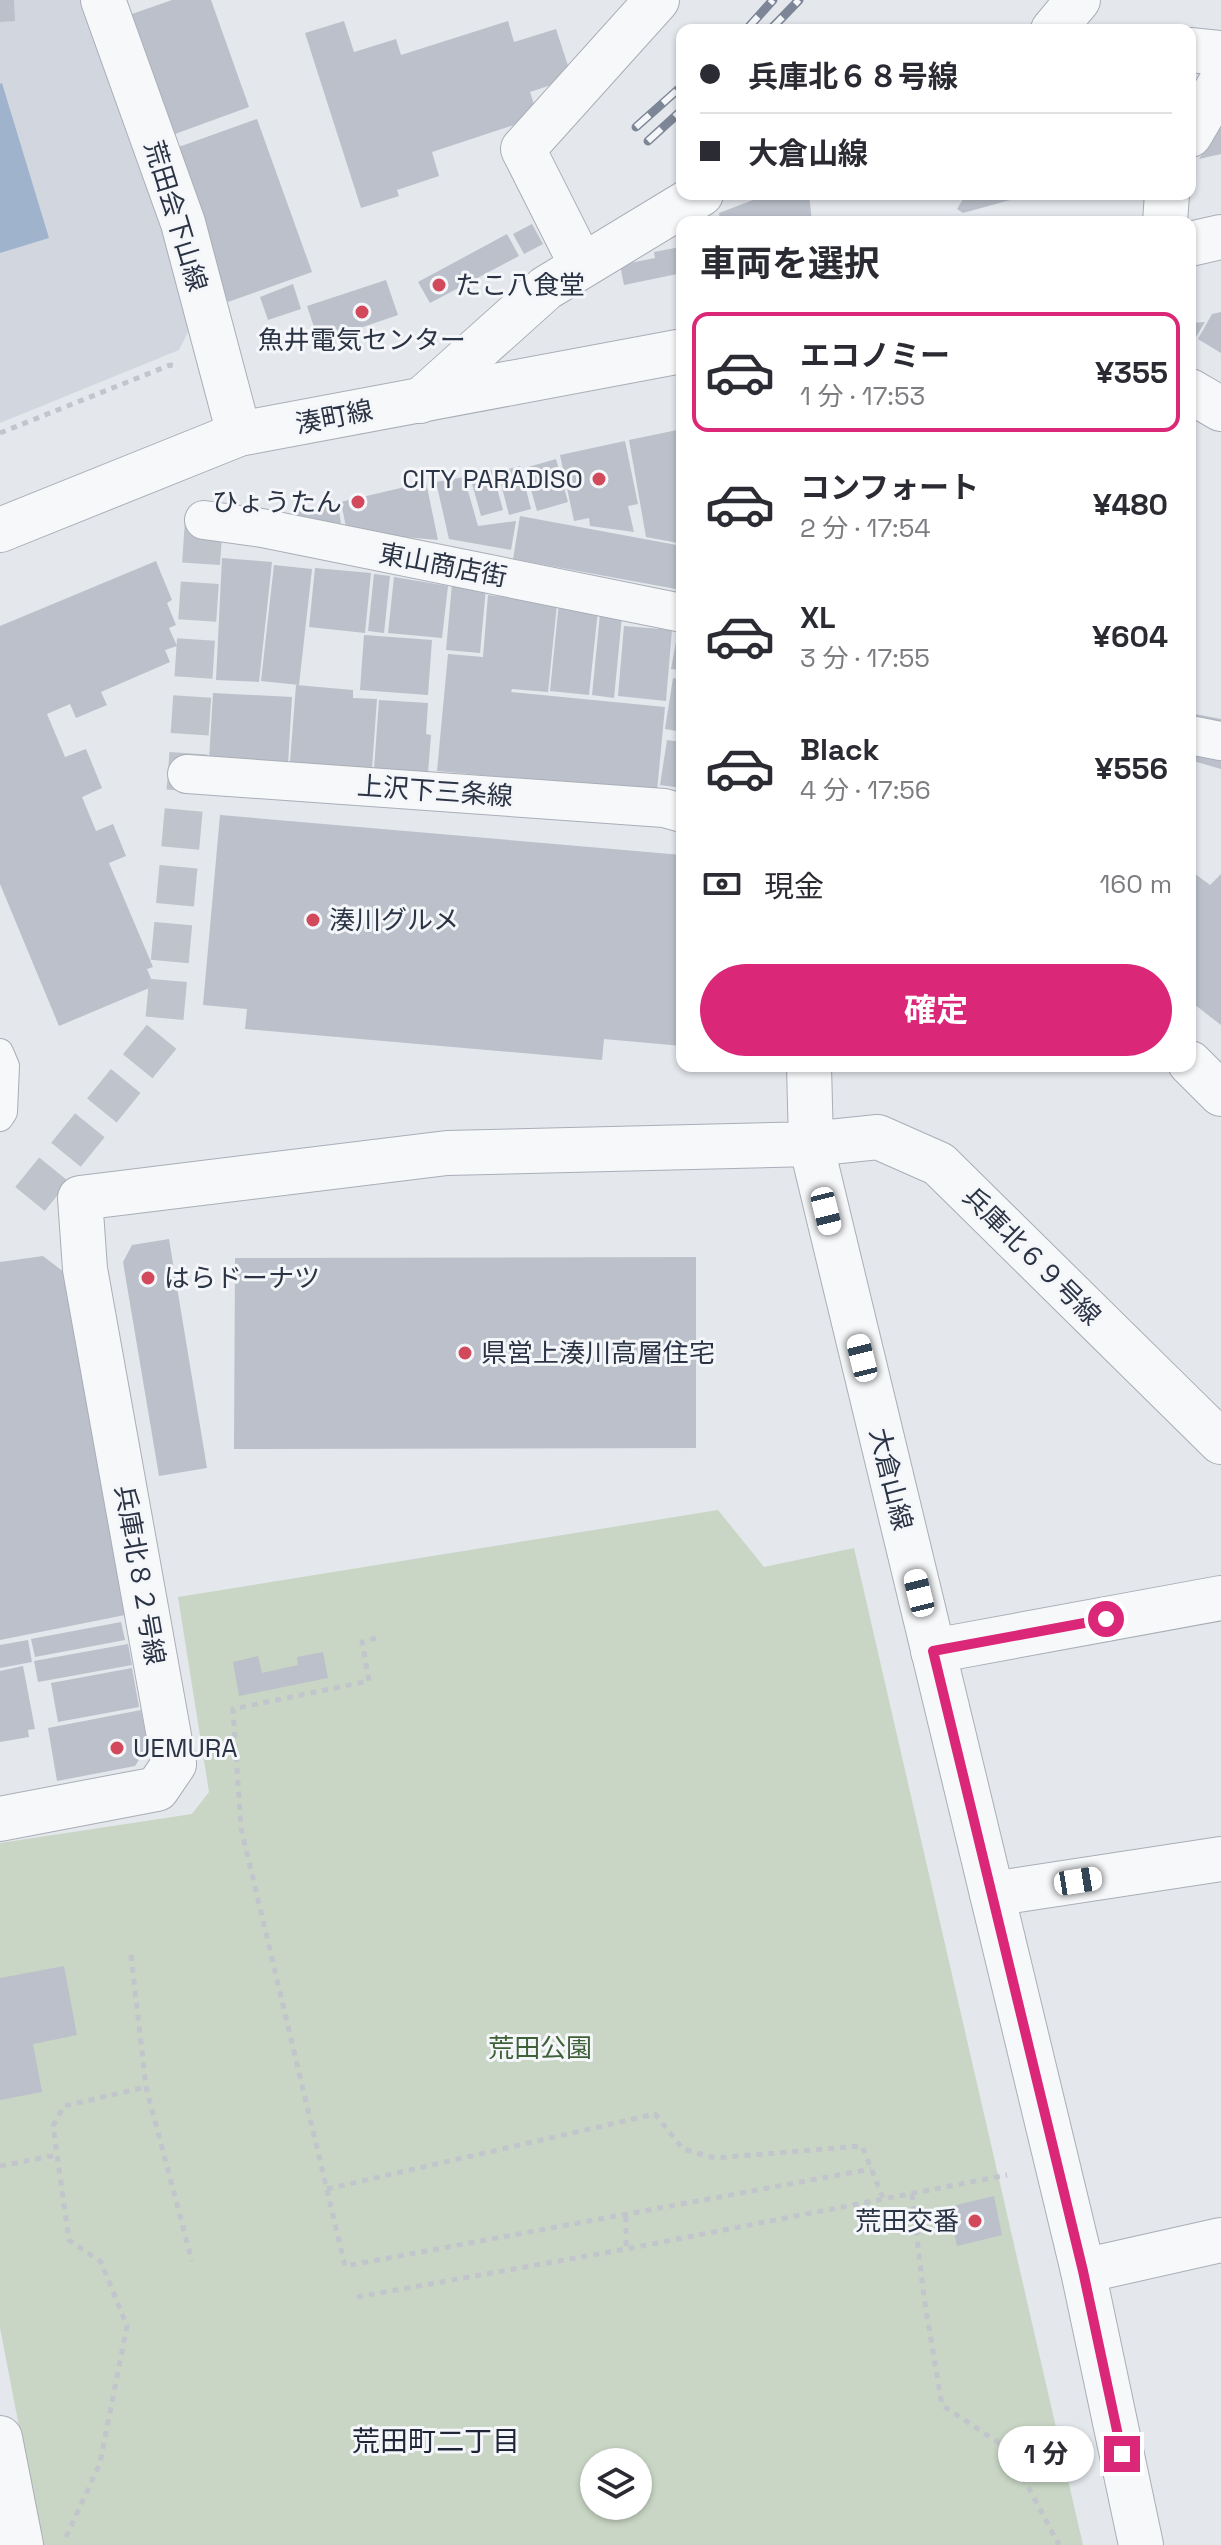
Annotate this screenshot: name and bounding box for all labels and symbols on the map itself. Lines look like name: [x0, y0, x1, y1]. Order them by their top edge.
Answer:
street label: 荒田会下山線: [137, 136, 215, 296]
place label: たこ八食堂: [455, 268, 585, 302]
marker: たこ八食堂: [430, 276, 448, 294]
marker: 魚井電気センター: [353, 303, 371, 321]
place label: 魚井電気センター: [258, 323, 466, 357]
street label: 湊町線: [292, 393, 376, 441]
place label: CITY PARADISO: [402, 462, 583, 496]
marker: CITY PARADISO: [590, 470, 608, 488]
place label: ひょうたん: [212, 485, 342, 519]
marker: ひょうたん: [349, 493, 367, 511]
street label: 東山商店街: [376, 536, 510, 594]
street label: 上沢下三条線: [356, 769, 514, 813]
place label: 湊川グルメ: [329, 903, 459, 937]
marker: 湊川グルメ: [304, 911, 322, 929]
street label: 兵庫北６９号線: [956, 1180, 1108, 1332]
car: [809, 1185, 843, 1237]
place label: はらドーナツ: [164, 1261, 320, 1295]
marker: はらドーナツ: [139, 1269, 157, 1287]
car: [845, 1332, 879, 1384]
place label: 県営上湊川高層住宅: [481, 1336, 715, 1370]
marker: 県営上湊川高層住宅: [456, 1344, 474, 1362]
street label: 大倉山線: [862, 1424, 920, 1534]
street label: 兵庫北８２号線: [107, 1482, 173, 1668]
car: [902, 1567, 936, 1619]
route start: [1088, 1601, 1124, 1637]
place label: UEMURA: [133, 1731, 238, 1765]
marker: UEMURA: [108, 1739, 126, 1757]
car: [1052, 1865, 1104, 1897]
park label: 荒田公園: [488, 2031, 592, 2065]
place label: 荒田交番: [855, 2204, 959, 2238]
marker: 荒田交番: [966, 2212, 984, 2230]
district label: 荒田町二丁目: [352, 2423, 520, 2459]
callout: 1 分: [998, 2426, 1094, 2482]
route end: [1104, 2436, 1140, 2472]

